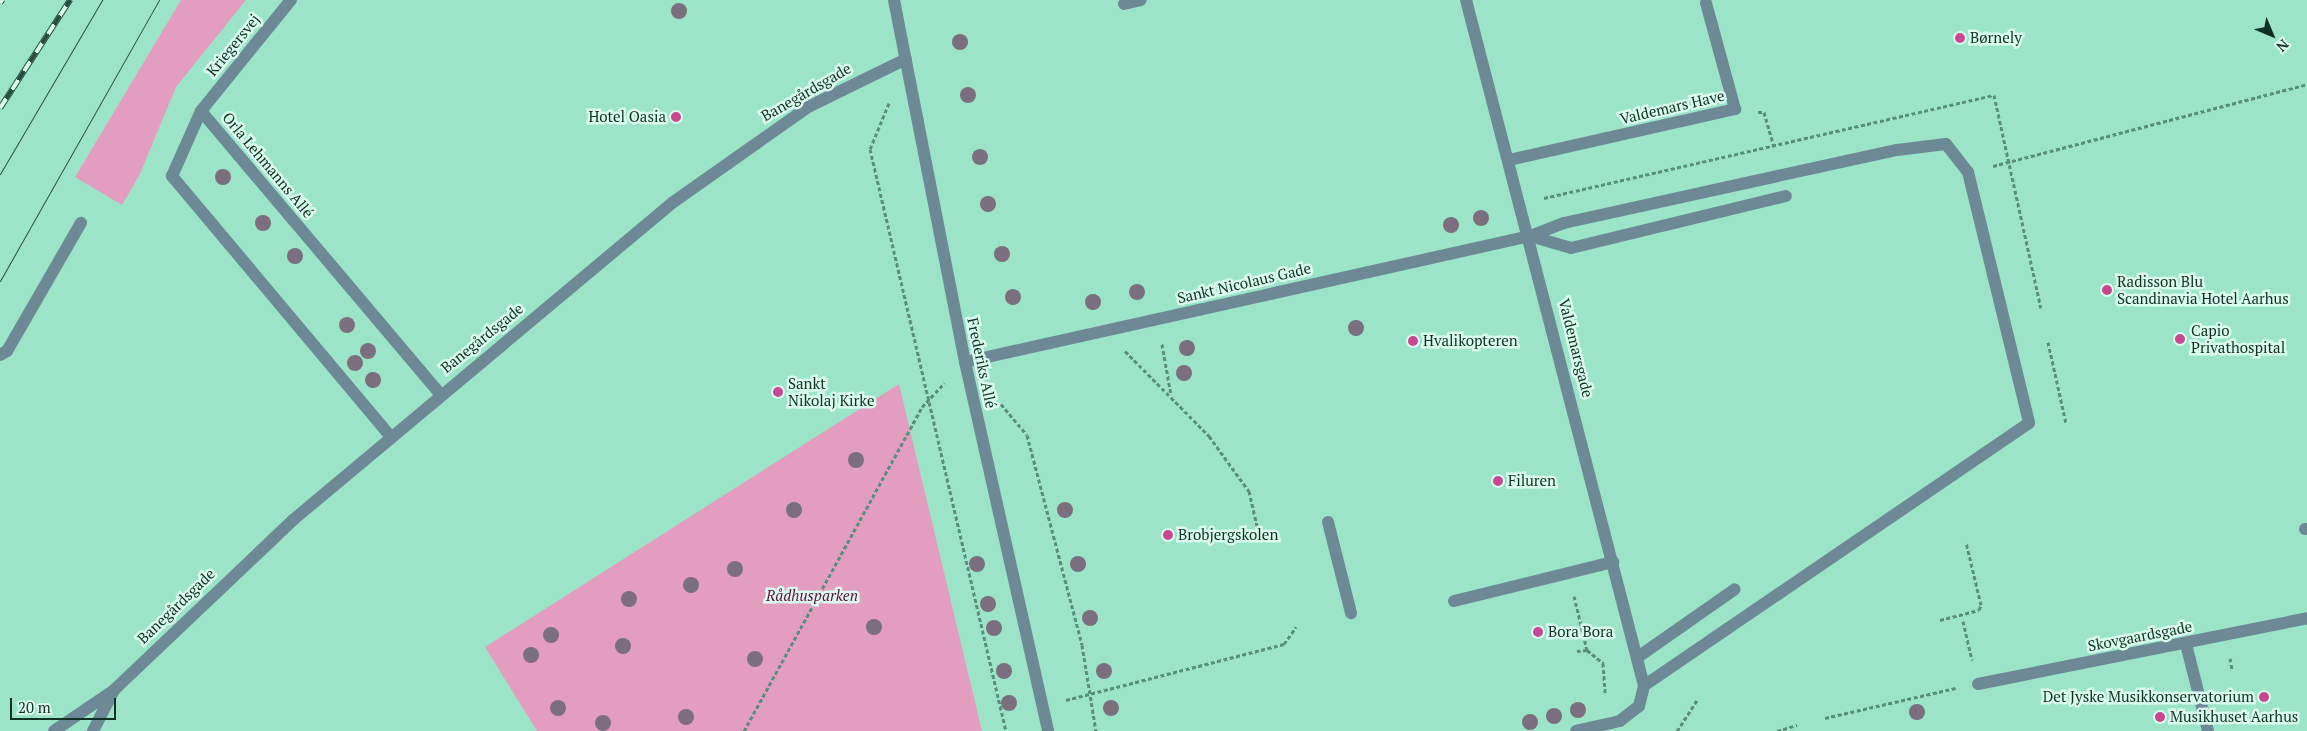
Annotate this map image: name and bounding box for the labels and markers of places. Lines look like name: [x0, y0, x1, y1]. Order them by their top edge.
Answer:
place label: Børnely: [1970, 29, 2022, 47]
marker: Børnely: [1954, 32, 1966, 44]
place label: Hotel Oasia: [588, 108, 666, 126]
marker: Hotel Oasia: [670, 111, 682, 123]
place label: Radisson Blu Scandinavia Hotel Aarhus: [2117, 272, 2289, 307]
marker: Radisson Blu Scandinavia Hotel Aarhus: [2101, 284, 2113, 296]
place label: Capio Privathospital: [2191, 321, 2285, 356]
place label: Hvalikopteren: [1423, 332, 1518, 350]
marker: Capio Privathospital: [2173, 332, 2187, 346]
marker: Hvalikopteren: [1407, 335, 1419, 347]
place label: Sankt Nikolaj Kirke: [788, 374, 874, 409]
marker: Sankt Nikolaj Kirke: [772, 386, 784, 398]
place label: Filuren: [1508, 472, 1556, 490]
marker: Filuren: [1492, 475, 1504, 487]
place label: Brobjergskolen: [1178, 526, 1278, 544]
marker: Brobjergskolen: [1162, 529, 1174, 541]
place label: Bora Bora: [1548, 623, 1613, 641]
marker: Bora Bora: [1532, 626, 1544, 638]
place label: Det Jyske Musikkonservatorium: [2043, 688, 2254, 706]
marker: Det Jyske Musikkonservatorium: [2258, 691, 2270, 703]
place label: Musikhuset Aarhus: [2170, 708, 2299, 726]
marker: Musikhuset Aarhus: [2154, 711, 2166, 723]

